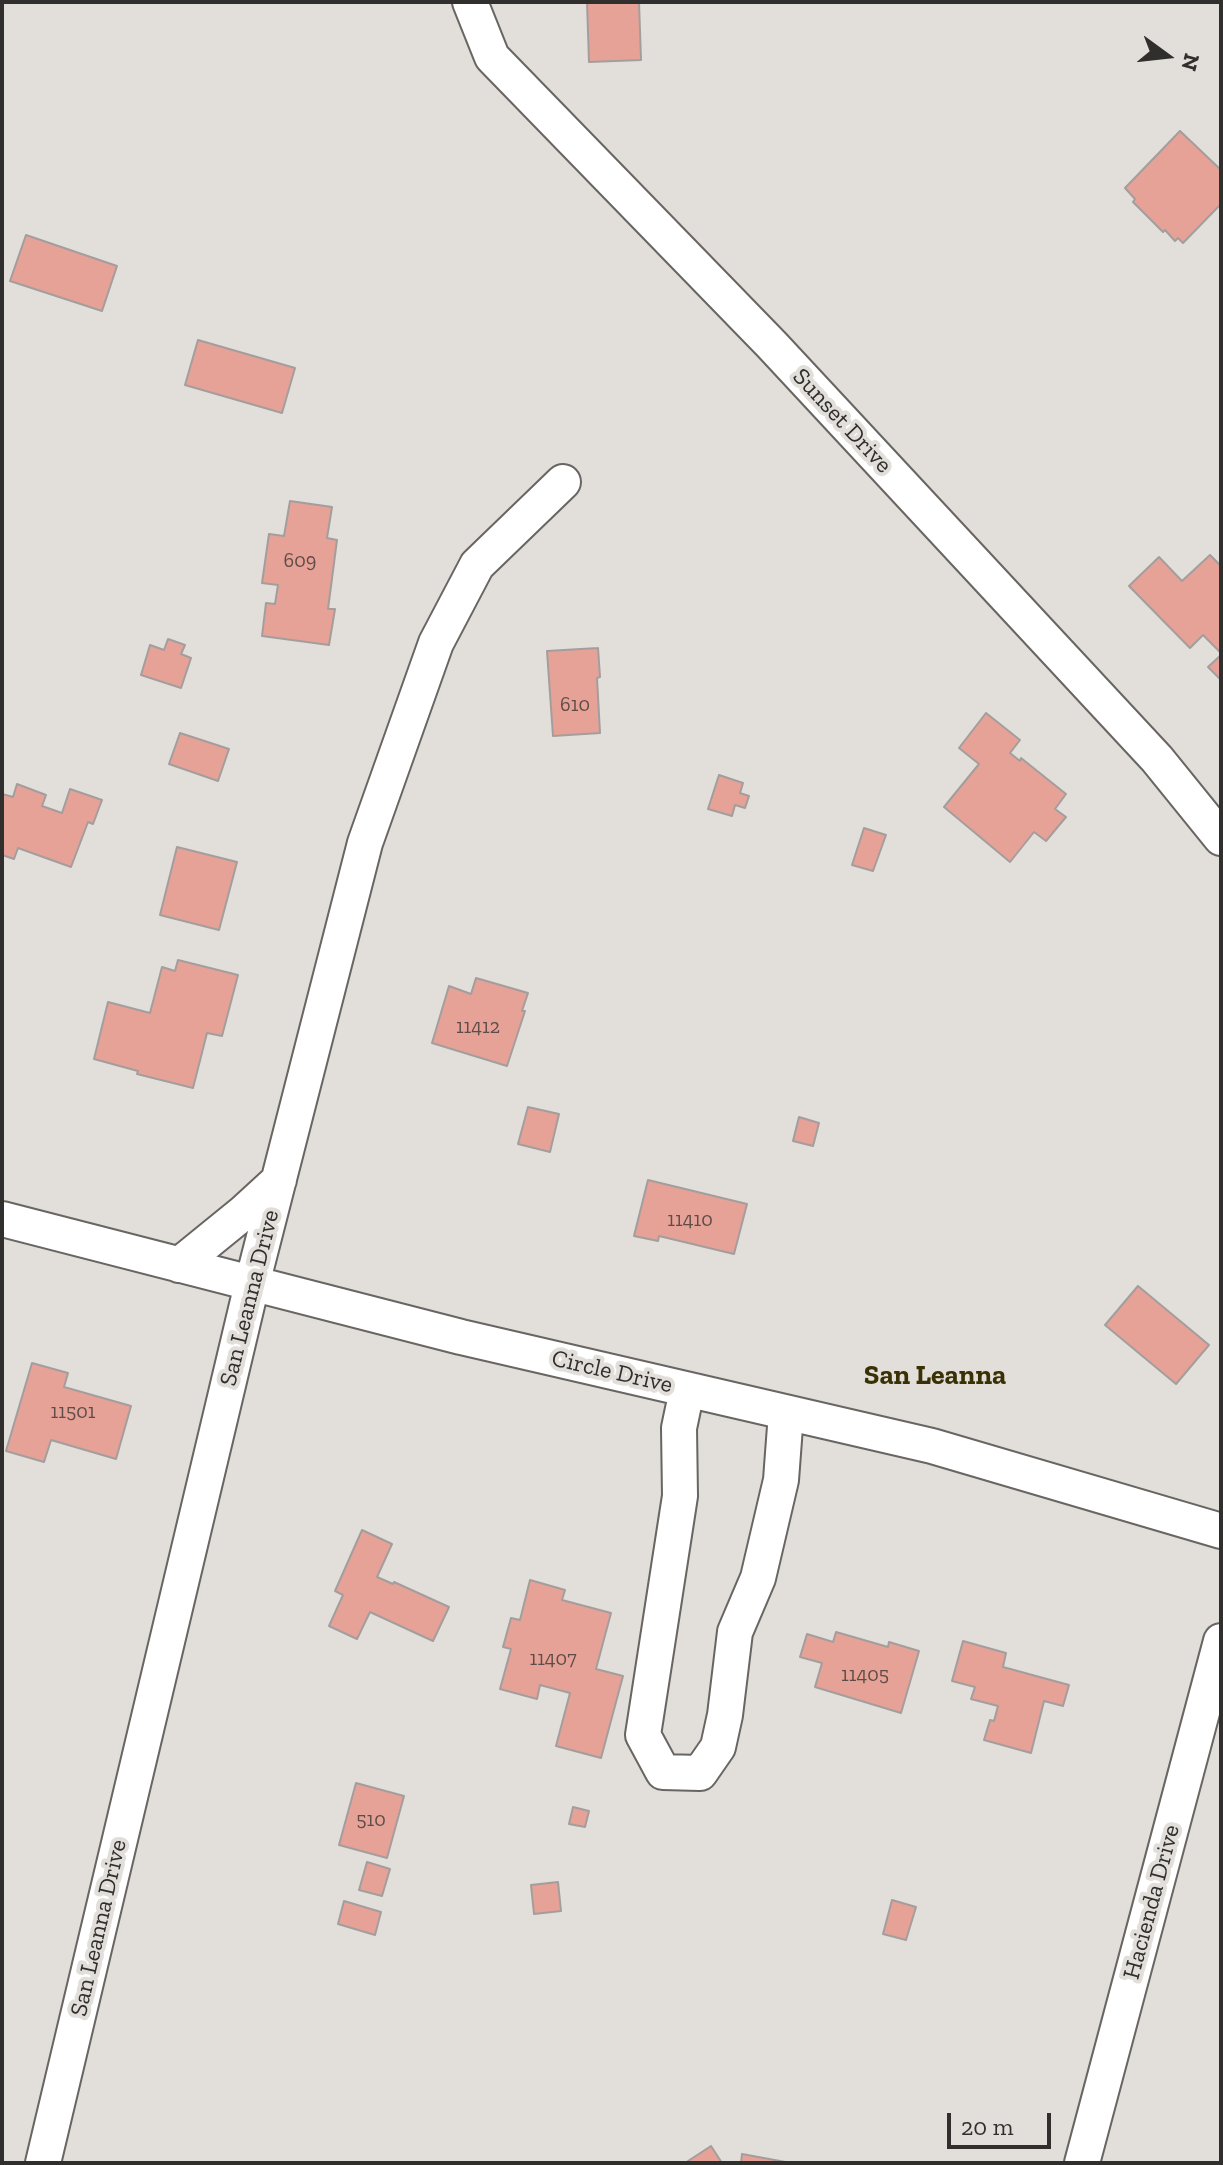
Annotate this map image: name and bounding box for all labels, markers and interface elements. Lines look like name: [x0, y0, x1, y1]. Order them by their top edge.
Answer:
north arrow: [1127, 16, 1207, 96]
text: N: [1175, 51, 1206, 74]
street label: Sunset Drive: [786, 363, 898, 479]
house number: 609: [284, 549, 316, 573]
house number: 610: [560, 693, 590, 717]
house number: 11412: [456, 1015, 500, 1039]
street label: San Leanna Drive: [214, 1207, 286, 1389]
house number: 11410: [667, 1208, 713, 1232]
street label: Circle Drive: [549, 1344, 675, 1400]
district label: San Leanna: [864, 1359, 1006, 1393]
house number: 11501: [51, 1400, 95, 1424]
house number: 11407: [529, 1647, 577, 1671]
house number: 11405: [841, 1663, 889, 1687]
house number: 510: [356, 1808, 386, 1832]
street label: Hacienda Drive: [1118, 1821, 1186, 1983]
street label: San Leanna Drive: [65, 1837, 133, 2019]
scale bar: [951, 2097, 1055, 2147]
text: 20 m: [961, 2112, 1013, 2141]

